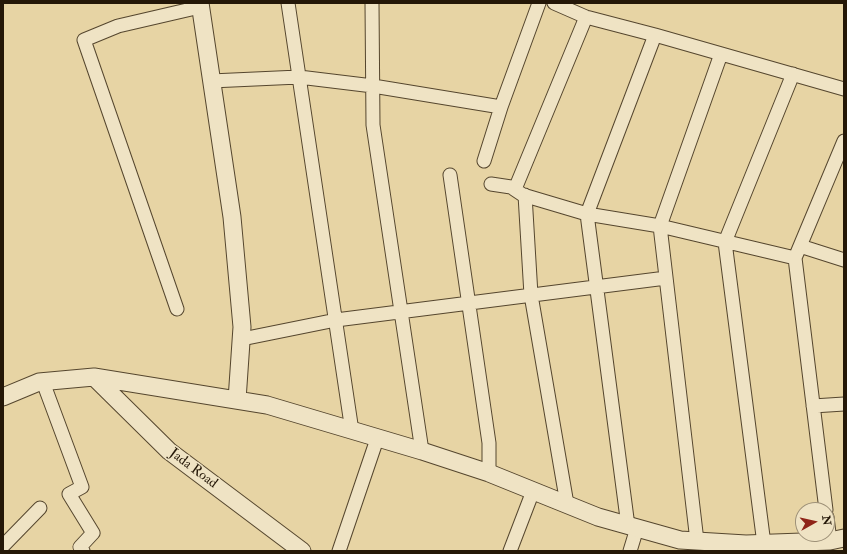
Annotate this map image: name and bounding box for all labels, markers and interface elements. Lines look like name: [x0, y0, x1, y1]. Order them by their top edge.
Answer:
street label: Jada Road: [166, 445, 220, 493]
north arrow: [795, 502, 835, 542]
text: N: [819, 515, 834, 526]

